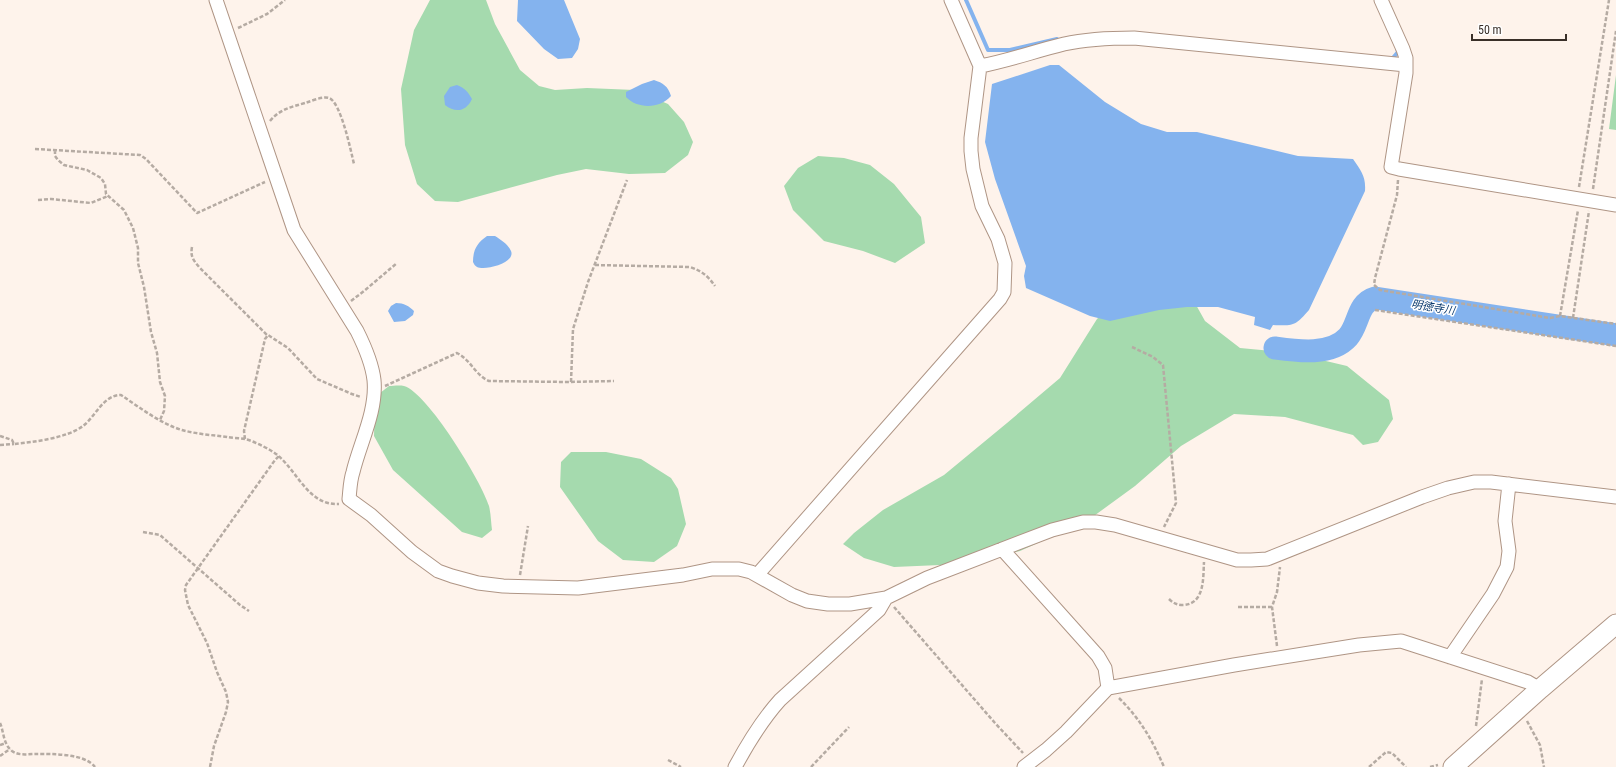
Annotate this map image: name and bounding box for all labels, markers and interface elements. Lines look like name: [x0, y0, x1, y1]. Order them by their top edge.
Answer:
scale bar: [1472, 16, 1566, 42]
text: 50 m: [1478, 23, 1502, 37]
water label: 明徳寺川: [1410, 298, 1457, 318]

